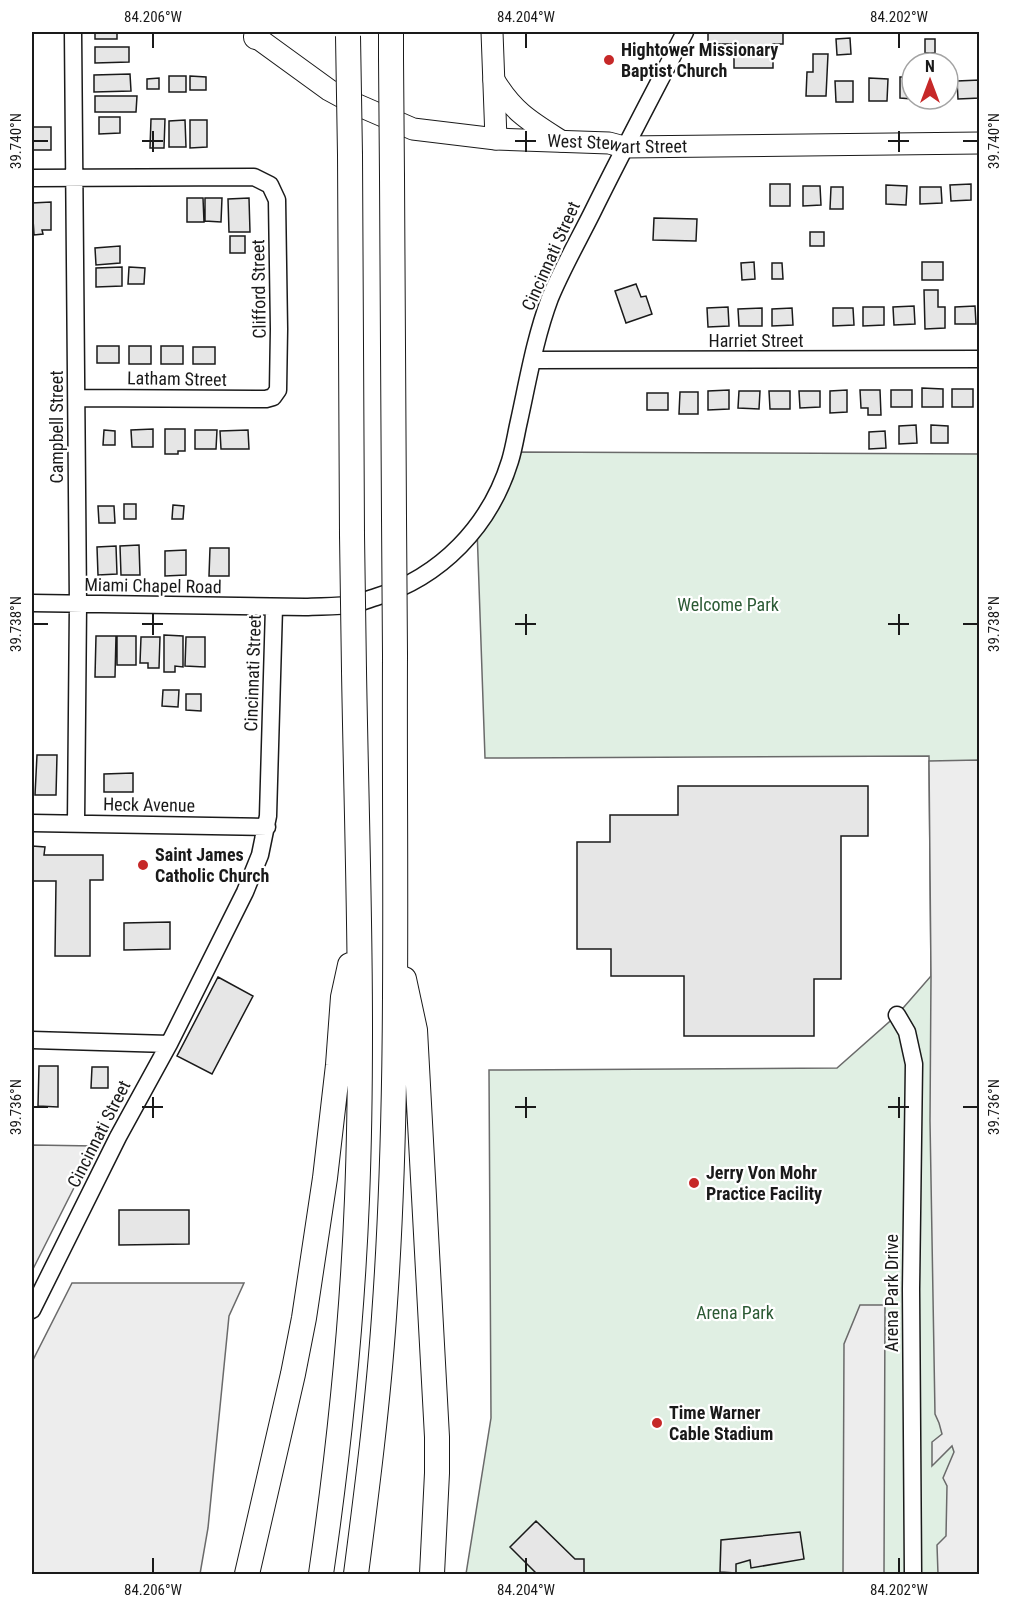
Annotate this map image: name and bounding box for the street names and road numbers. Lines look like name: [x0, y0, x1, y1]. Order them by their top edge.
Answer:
street label: West Stewart Street: [547, 130, 687, 157]
street label: Cincinnati Street: [517, 198, 584, 314]
street label: Clifford Street: [247, 239, 270, 339]
street label: Harriet Street: [709, 330, 803, 351]
street label: Latham Street: [127, 367, 227, 390]
street label: Campbell Street: [46, 370, 67, 484]
street label: Miami Chapel Road: [84, 574, 222, 597]
street label: Cincinnati Street: [240, 614, 265, 732]
street label: Heck Avenue: [103, 793, 195, 816]
street label: Cincinnati Street: [63, 1077, 135, 1191]
street label: Arena Park Drive: [881, 1234, 902, 1352]

